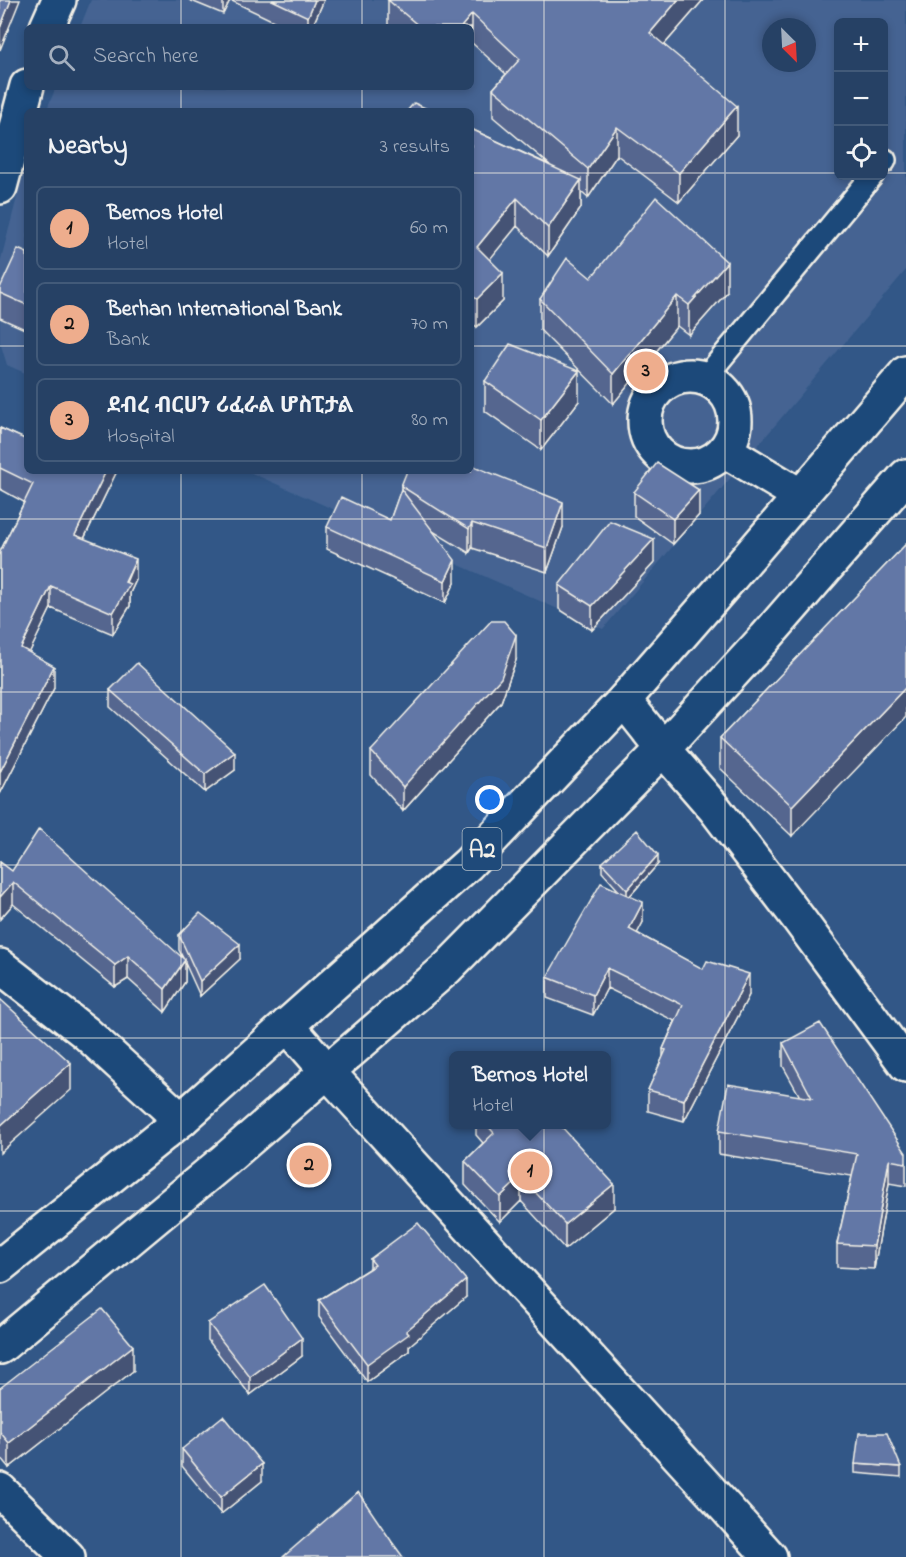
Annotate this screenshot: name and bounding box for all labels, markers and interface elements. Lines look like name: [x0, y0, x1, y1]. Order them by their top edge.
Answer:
north arrow: [762, 18, 816, 72]
map controls: [834, 18, 888, 180]
button: +: [834, 18, 888, 72]
search box: [24, 24, 474, 90]
icon: search: [45, 41, 78, 74]
text: Search here: [93, 41, 198, 73]
button: −: [834, 72, 888, 126]
button: locate: [834, 126, 888, 180]
text: Nearby: [48, 128, 127, 166]
text: 3 results: [380, 133, 450, 162]
text: Bernos Hotel: [107, 198, 223, 230]
text: 1: [66, 214, 73, 243]
text: 60 m: [410, 214, 448, 243]
text: Hotel: [107, 230, 148, 259]
text: Berhan International Bank: [107, 294, 342, 326]
text: 2: [65, 310, 74, 339]
text: 70 m: [411, 310, 448, 339]
text: Bank: [107, 326, 150, 355]
pin: 3: [626, 348, 666, 394]
text: ደብረ ብርሀን ሪፈራል ሆስፒታል: [107, 391, 354, 423]
text: 3: [65, 406, 74, 435]
text: 80 m: [411, 406, 448, 435]
text: Hospital: [107, 423, 175, 452]
your location: [475, 785, 504, 814]
road number: A2: [462, 828, 502, 870]
popup: [449, 1051, 611, 1129]
text: Bernos Hotel: [472, 1060, 588, 1092]
text: Hotel: [472, 1092, 513, 1121]
pin: 2: [290, 1142, 328, 1188]
pin: 1: [510, 1148, 550, 1194]

